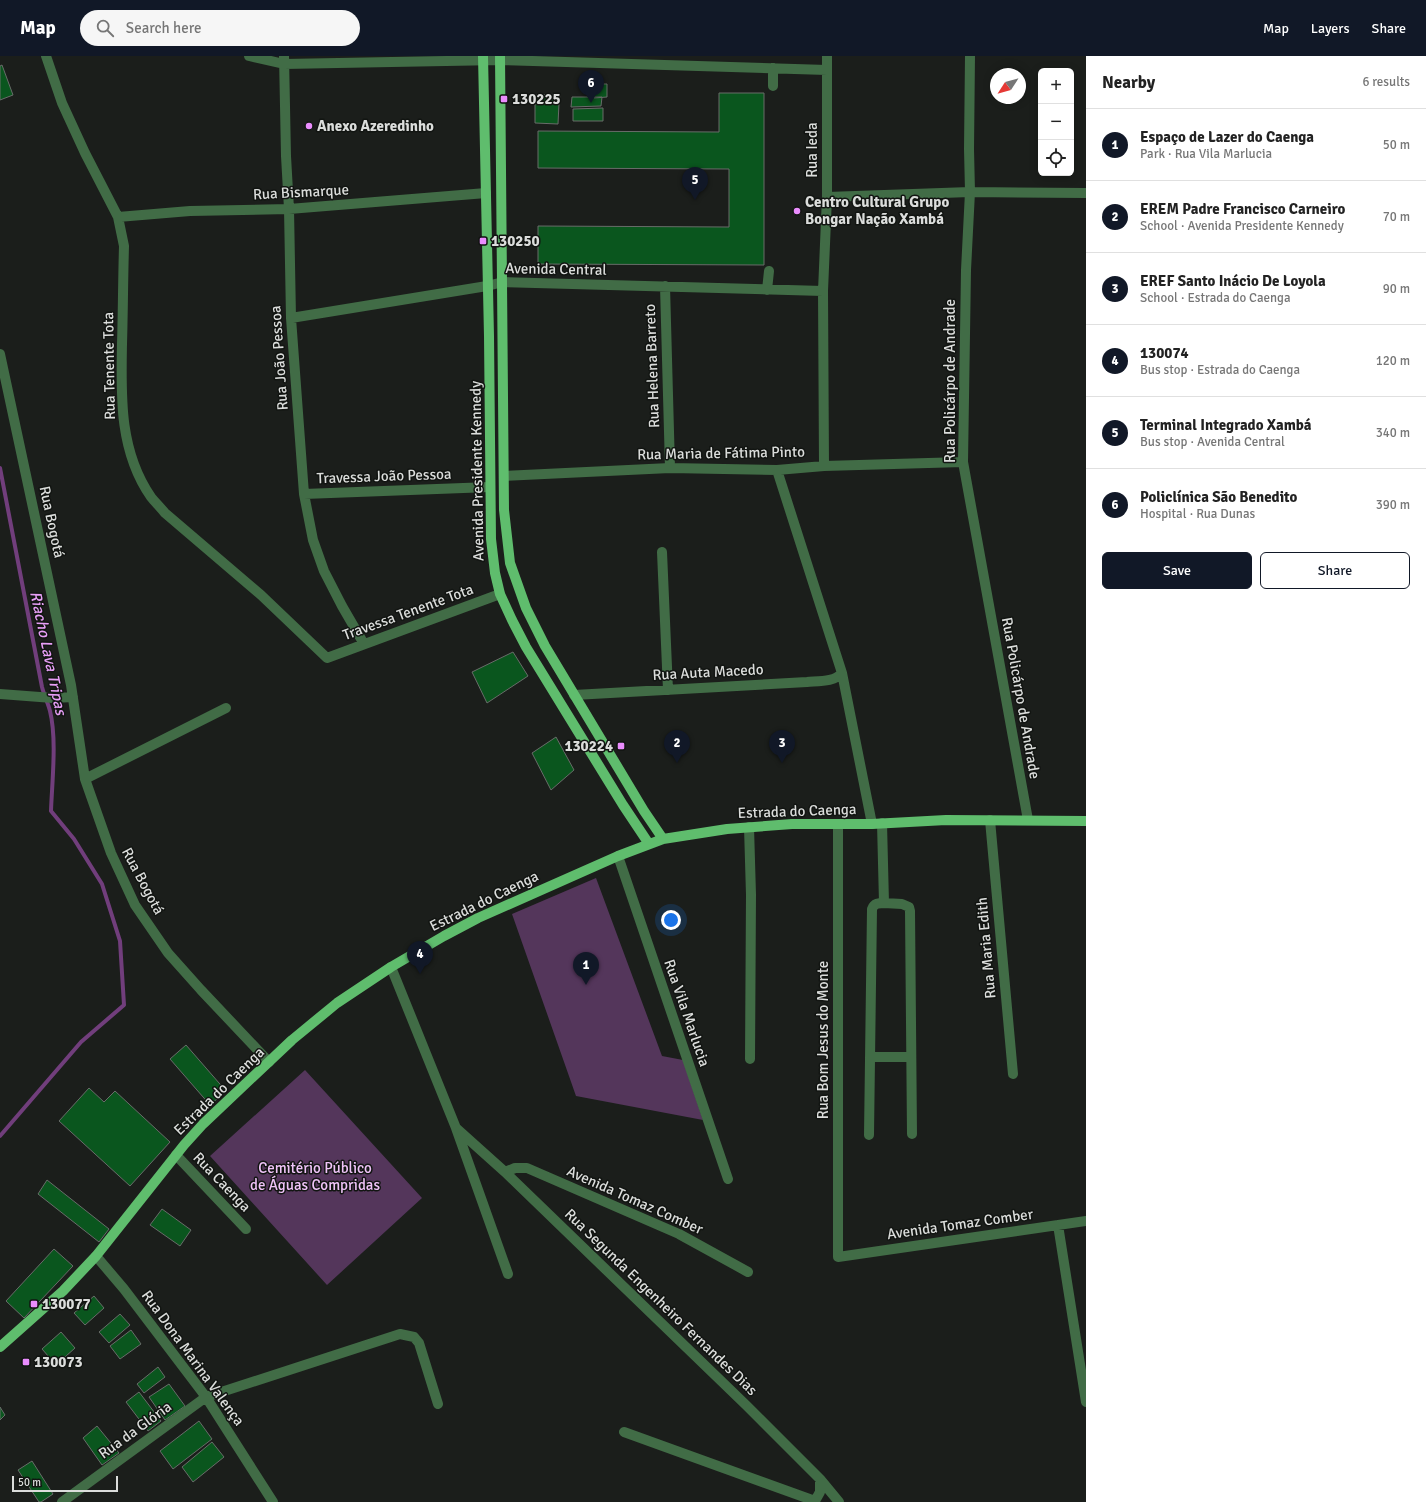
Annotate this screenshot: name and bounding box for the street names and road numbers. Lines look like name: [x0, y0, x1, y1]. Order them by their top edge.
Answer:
street label: Rua Ieda: [803, 122, 821, 178]
street label: Rua Bismarque: [253, 180, 349, 204]
street label: Avenida Central: [505, 259, 607, 279]
street label: Rua Policárpo de Andrade: [941, 299, 959, 463]
street label: Rua Helena Barreto: [641, 303, 663, 428]
street label: Rua João Pessoa: [266, 305, 292, 411]
street label: Rua Tenente Tota: [99, 312, 119, 420]
street label: Avenida Presidente Kennedy: [466, 381, 488, 561]
street label: Rua Maria de Fátima Pinto: [637, 443, 805, 463]
street label: Travessa João Pessoa: [316, 465, 452, 487]
street label: Rua Bogotá: [36, 484, 68, 560]
street label: Travessa Tenente Tota: [340, 580, 476, 644]
street label: Rua Policárpo de Andrade: [998, 616, 1044, 780]
street label: Rua Auta Macedo: [652, 660, 764, 684]
street label: Estrada do Caenga: [737, 800, 857, 822]
street label: Rua Bogotá: [118, 844, 168, 918]
street label: Estrada do Caenga: [427, 867, 541, 935]
street label: Rua Maria Edith: [973, 896, 999, 1000]
street label: Rua Vila Marlucia: [660, 957, 714, 1069]
street label: Rua Bom Jesus do Monte: [814, 961, 832, 1119]
street label: Estrada do Caenga: [170, 1043, 268, 1139]
street label: Rua Caenga: [189, 1149, 255, 1215]
street label: Avenida Tomaz Comber: [564, 1162, 706, 1238]
street label: Rua Segunda Engenheiro Fernandes Dias: [561, 1205, 761, 1399]
street label: Avenida Tomaz Comber: [886, 1205, 1035, 1243]
street label: Rua Dona Marina Valença: [138, 1287, 248, 1429]
street label: Rua da Glória: [95, 1398, 175, 1462]

